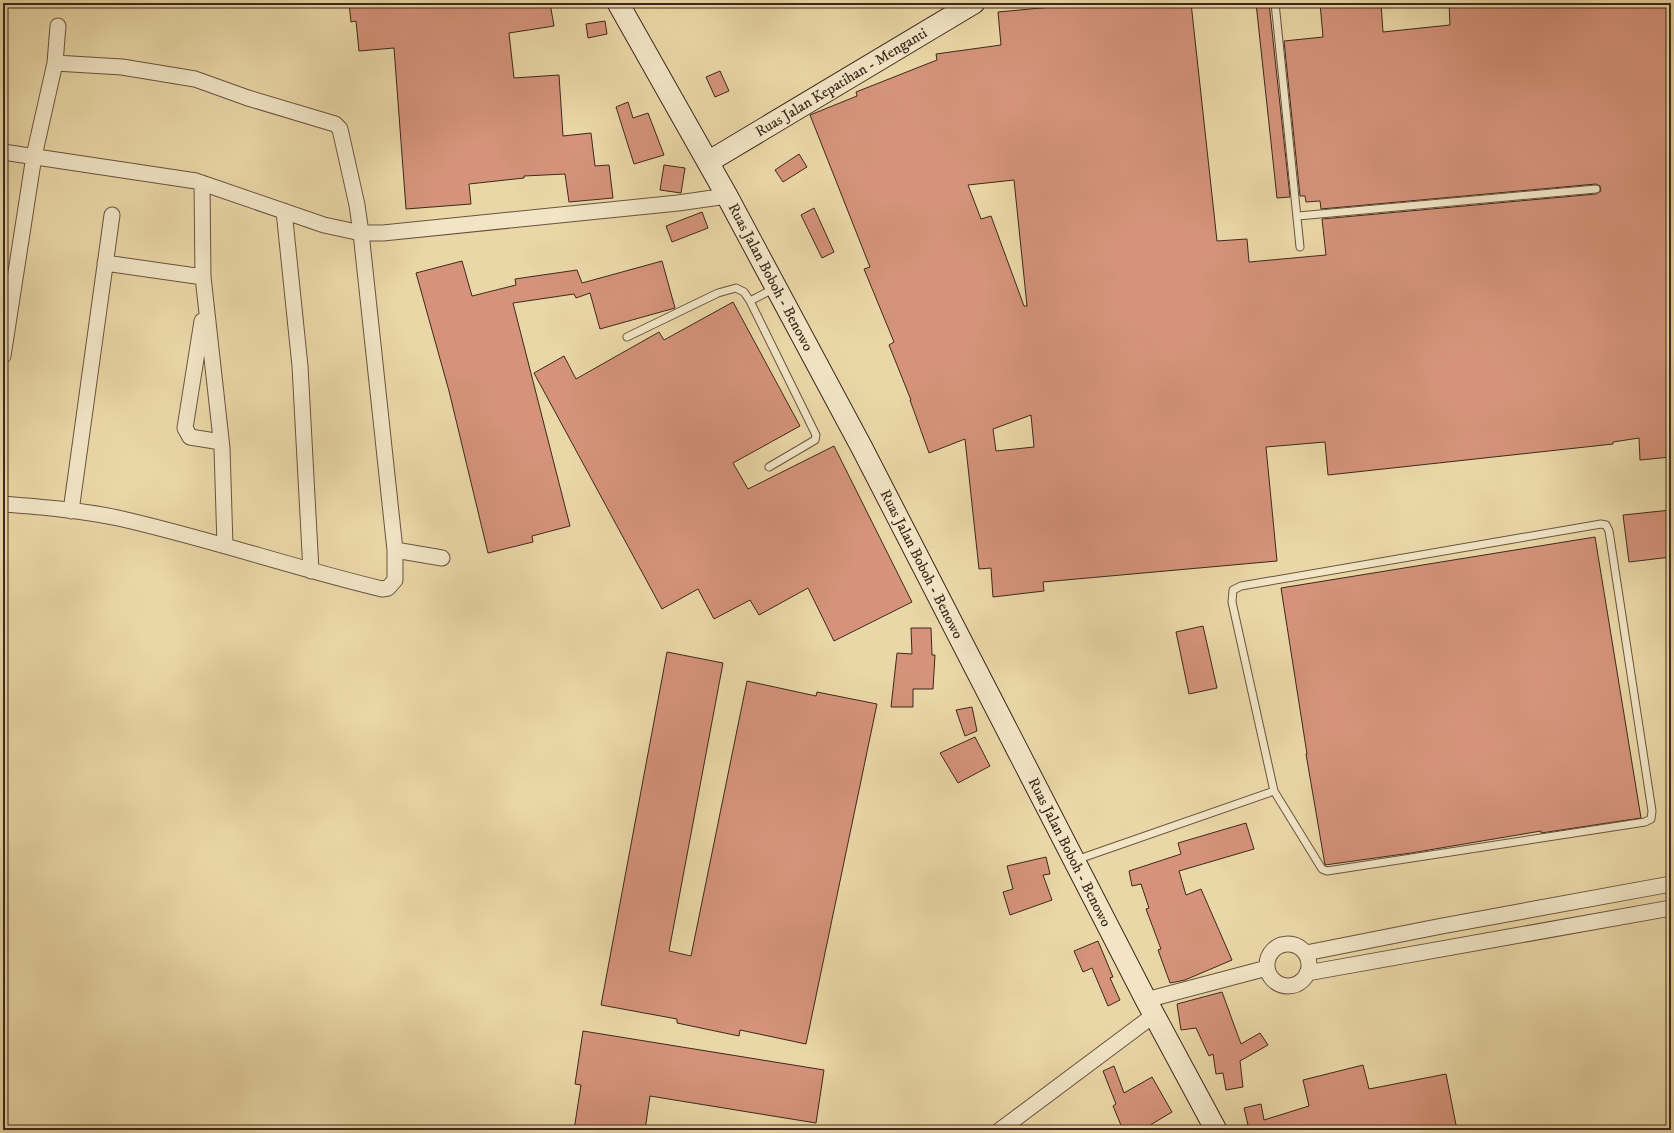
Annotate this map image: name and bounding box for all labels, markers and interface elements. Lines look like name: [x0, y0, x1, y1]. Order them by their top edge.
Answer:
street label: Ruas Jalan Kepatihan - Menganti: [752, 23, 931, 141]
street label: Ruas Jalan Boboh - Benowo: [723, 200, 818, 354]
street label: Ruas Jalan Boboh - Benowo: [876, 486, 967, 642]
street label: Ruas Jalan Boboh - Benowo: [1024, 774, 1115, 930]

